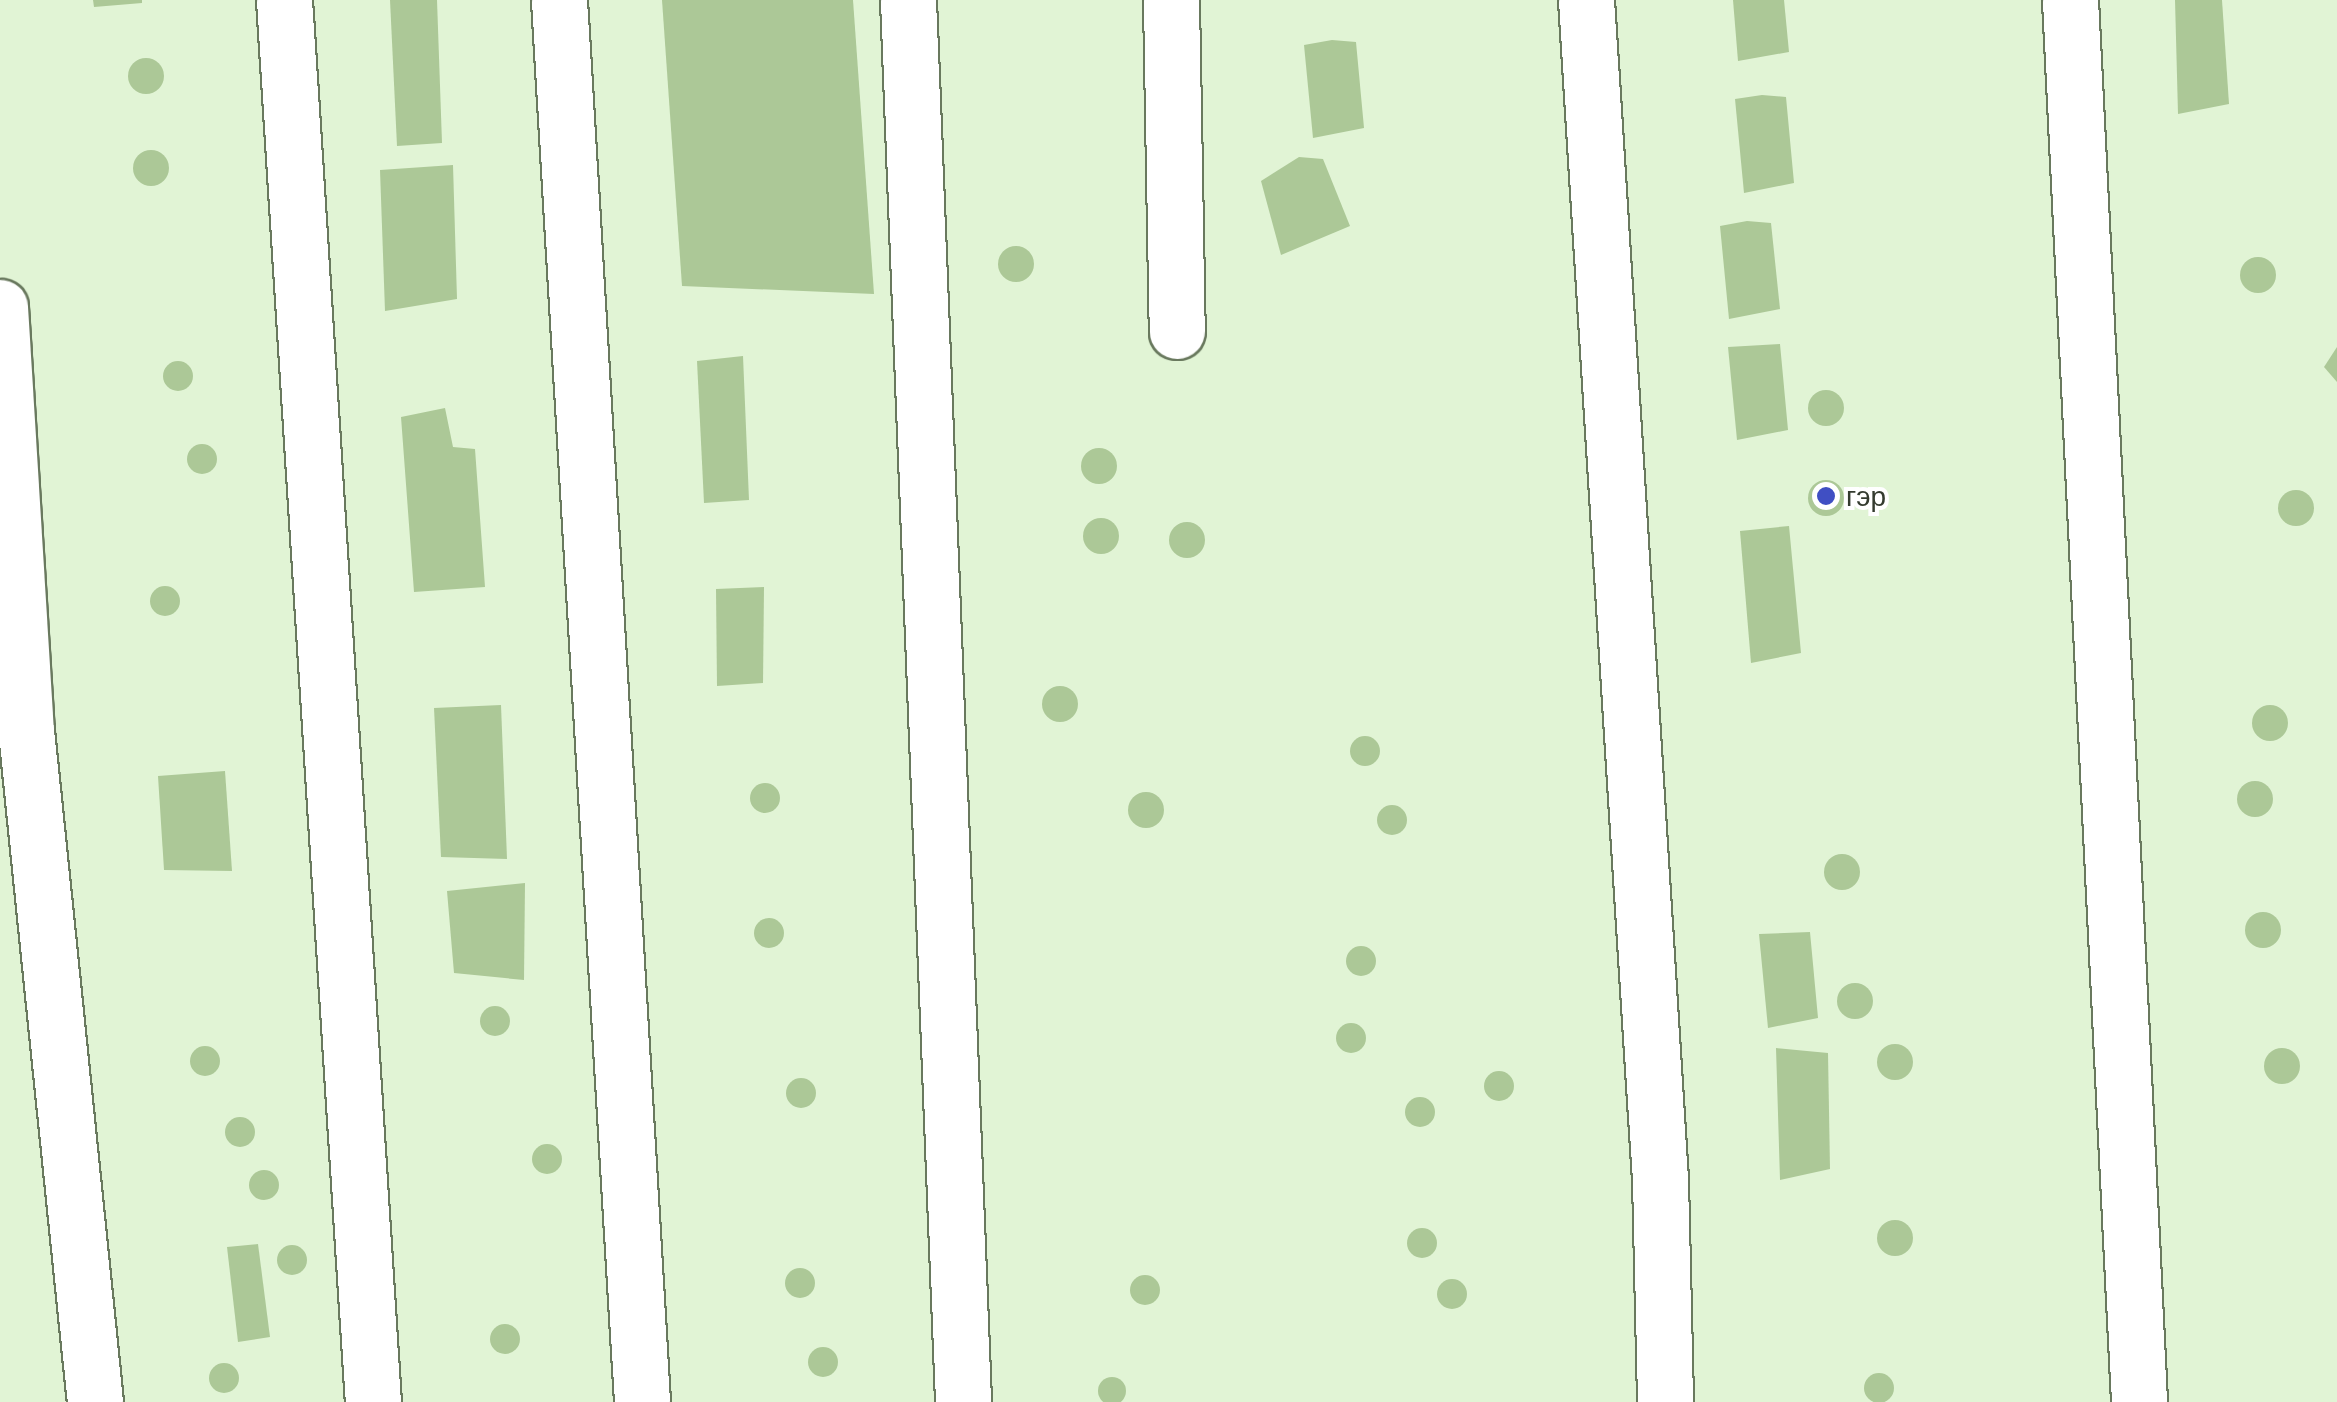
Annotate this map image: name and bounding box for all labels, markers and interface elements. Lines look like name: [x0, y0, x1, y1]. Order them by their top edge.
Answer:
place label: гэр: [1846, 479, 1886, 513]
marker: гэр: [1815, 485, 1837, 507]

